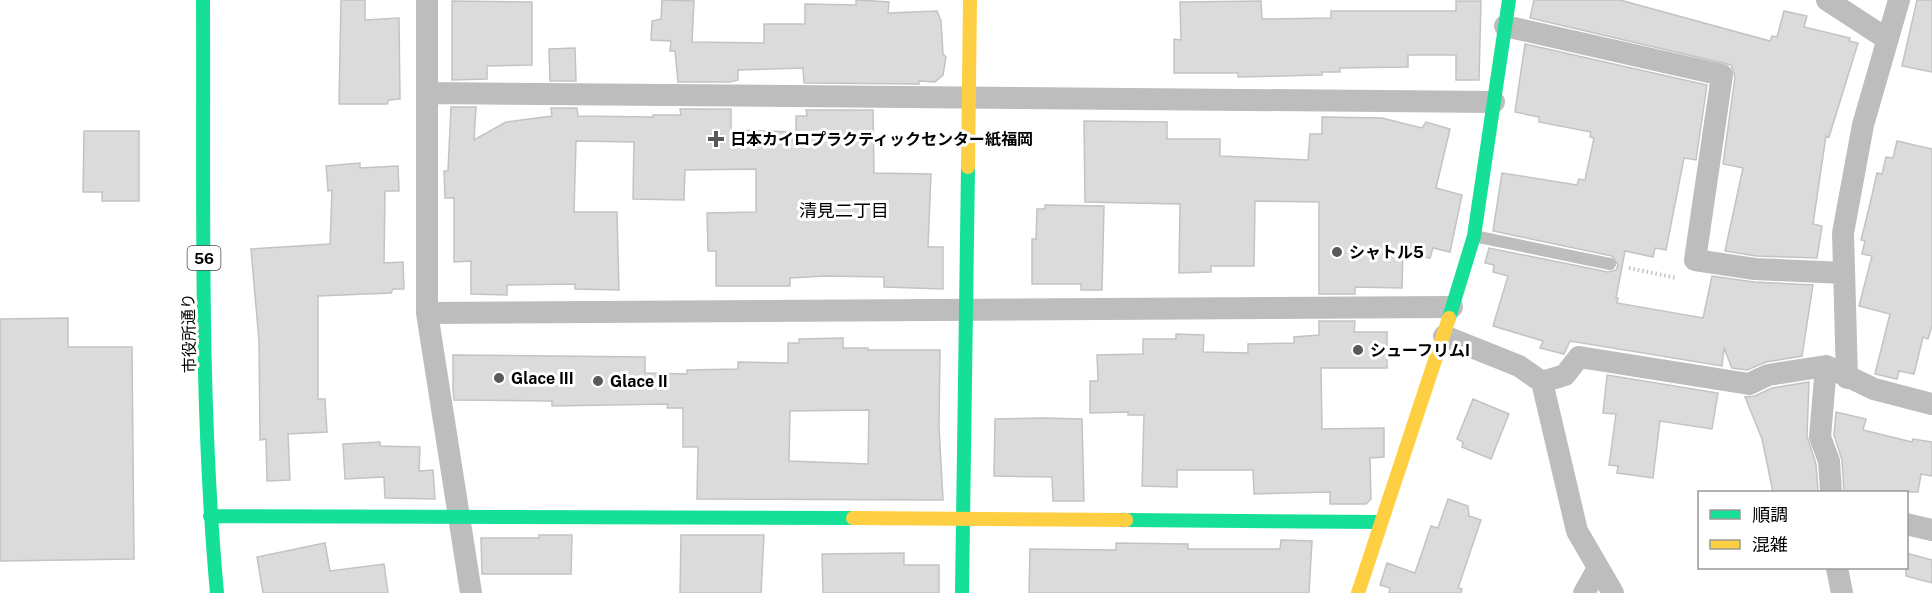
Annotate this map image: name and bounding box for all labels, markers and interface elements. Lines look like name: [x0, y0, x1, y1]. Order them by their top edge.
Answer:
marker: 日本カイロプラクティックセンター紙福岡: [707, 130, 725, 148]
place label: 日本カイロプラクティックセンター紙福岡: [730, 130, 1033, 149]
district label: 清見二丁目: [799, 200, 889, 221]
place label: シャトル5: [1349, 243, 1424, 262]
marker: シャトル5: [1330, 245, 1344, 259]
road number: 56: [188, 246, 220, 270]
street label: 市役所通り: [179, 293, 199, 373]
place label: シューフリムI: [1370, 341, 1470, 360]
marker: シューフリムI: [1351, 343, 1365, 357]
place label: Glace III: [511, 369, 574, 388]
marker: Glace III: [492, 371, 506, 385]
place label: Glace II: [610, 372, 668, 391]
marker: Glace II: [591, 374, 605, 388]
legend: [1698, 491, 1908, 569]
text: 順調: [1752, 504, 1788, 525]
text: 混雑: [1752, 534, 1788, 555]

